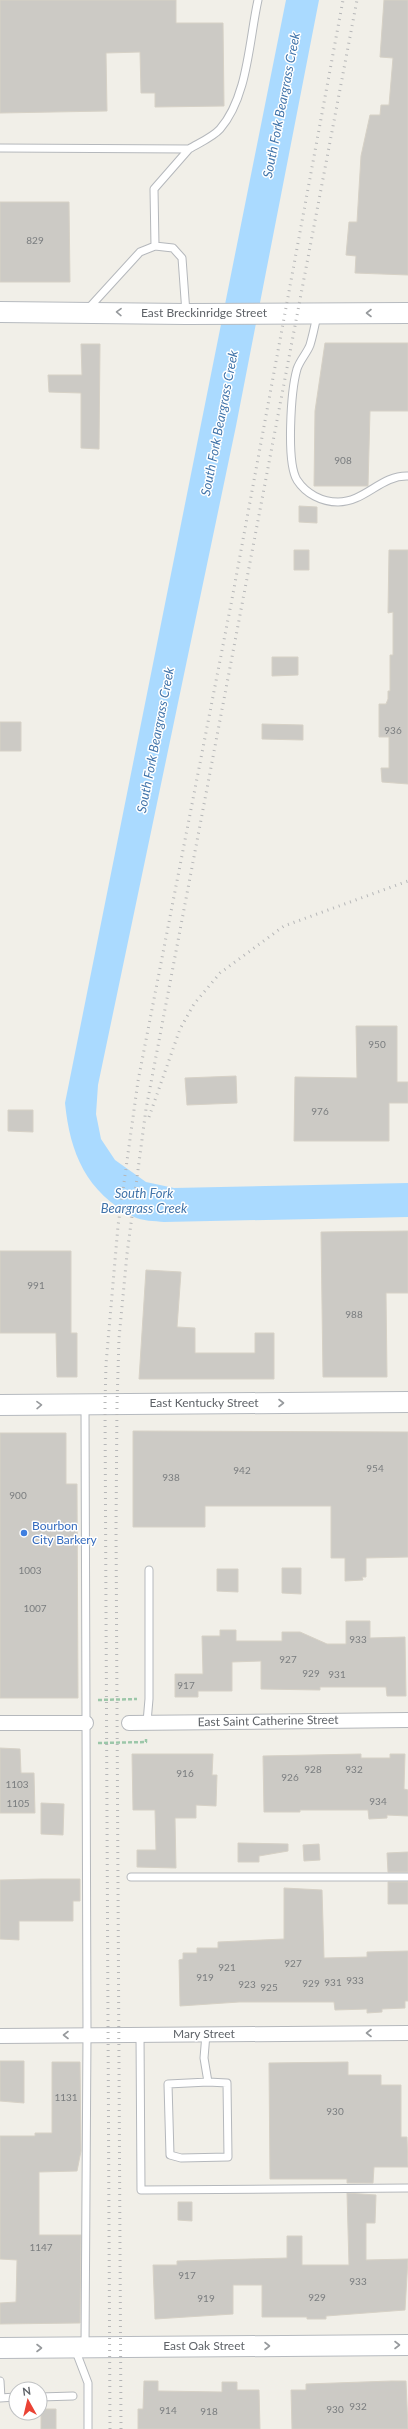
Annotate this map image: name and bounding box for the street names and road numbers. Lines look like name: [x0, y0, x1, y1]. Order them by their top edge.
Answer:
street label: East Breckinridge Street: [141, 305, 268, 320]
street label: East Kentucky Street: [149, 1395, 259, 1410]
street label: East Saint Catherine Street: [197, 1712, 339, 1729]
street label: Mary Street: [173, 2026, 236, 2041]
street label: East Oak Street: [163, 2338, 245, 2353]

